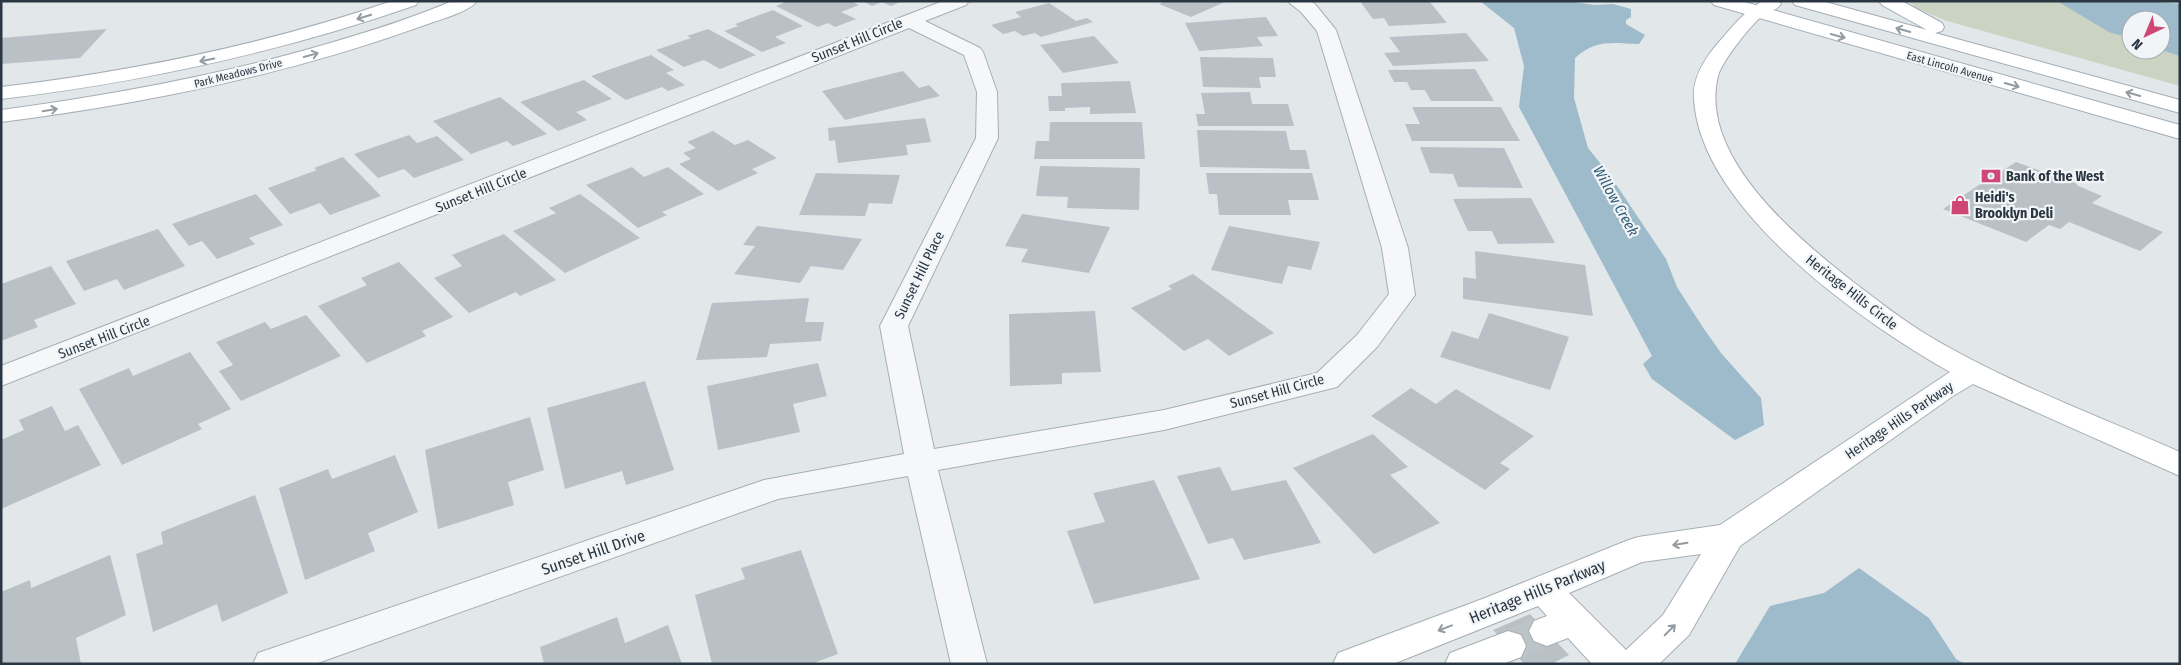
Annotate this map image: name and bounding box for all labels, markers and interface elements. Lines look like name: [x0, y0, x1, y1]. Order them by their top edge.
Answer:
north arrow: [2121, 10, 2171, 60]
one-way arrow: [356, 13, 372, 23]
street label: Sunset Hill Circle: [809, 14, 905, 66]
one-way arrow: [1895, 24, 1911, 34]
one-way arrow: [1830, 31, 1846, 41]
text: N: [2128, 35, 2146, 53]
street label: East Lincoln Avenue: [1905, 49, 1995, 86]
one-way arrow: [303, 50, 319, 59]
one-way arrow: [200, 55, 216, 65]
street label: Park Meadows Drive: [193, 56, 283, 91]
one-way arrow: [2003, 80, 2019, 90]
one-way arrow: [2125, 89, 2141, 99]
one-way arrow: [41, 105, 57, 115]
water label: Willow Creek: [1589, 163, 1643, 240]
street label: Sunset Hill Circle: [433, 164, 529, 216]
bank icon: Bank of the West: [1980, 165, 2002, 187]
place label: Bank of the West: [2006, 168, 2105, 185]
place label: Heidi's Brooklyn Deli: [1975, 189, 2053, 222]
shop icon: Heidi's Brooklyn Deli: [1949, 194, 1971, 216]
street label: Sunset Hill Place: [891, 229, 948, 322]
street label: Heritage Hills Circle: [1802, 251, 1901, 334]
street label: Sunset Hill Circle: [56, 312, 152, 363]
street label: Sunset Hill Circle: [1228, 371, 1326, 412]
street label: Heritage Hills Parkway: [1842, 377, 1957, 463]
street label: Sunset Hill Drive: [539, 526, 648, 579]
one-way arrow: [1672, 539, 1688, 549]
street label: Heritage Hills Parkway: [1466, 555, 1609, 627]
one-way arrow: [1438, 624, 1453, 633]
one-way arrow: [1664, 624, 1677, 636]

